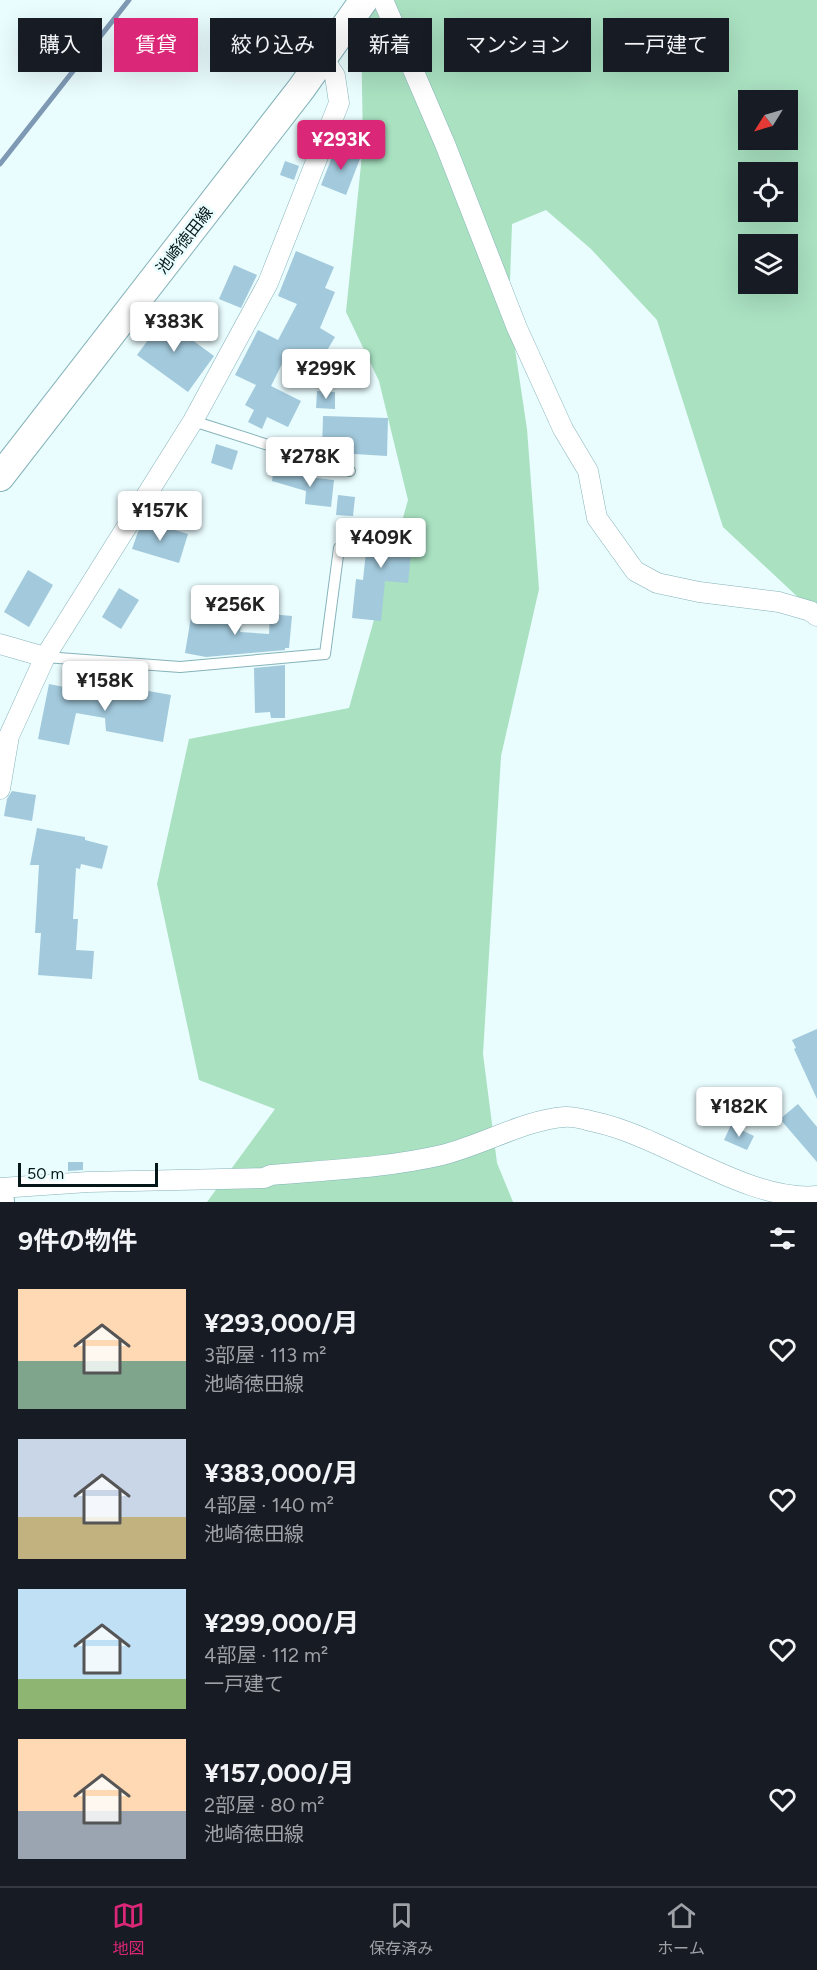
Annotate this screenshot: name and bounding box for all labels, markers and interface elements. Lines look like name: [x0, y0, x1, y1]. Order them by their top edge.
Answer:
chip: 購入: [18, 18, 102, 72]
chip: 賃貸: [114, 18, 198, 72]
chip: 絞り込み: [210, 18, 336, 72]
chip: 新着: [348, 18, 432, 72]
chip: マンション: [444, 18, 591, 72]
chip: 一戸建て: [603, 18, 729, 72]
north arrow: [738, 90, 798, 150]
map controls: [738, 90, 798, 294]
pin: ¥293K: [299, 120, 383, 171]
text: ¥293K: [311, 127, 371, 151]
button: locate: [738, 162, 798, 222]
street label: 池崎徳田線: [152, 203, 217, 278]
button: layers: [738, 234, 798, 294]
pin: ¥383K: [132, 302, 216, 353]
text: ¥383K: [144, 309, 204, 333]
pin: ¥299K: [284, 349, 368, 400]
text: ¥299K: [296, 356, 356, 380]
pin: ¥278K: [268, 437, 352, 488]
text: ¥278K: [280, 444, 340, 468]
pin: ¥157K: [118, 491, 202, 542]
text: ¥157K: [132, 498, 188, 522]
pin: ¥409K: [339, 518, 423, 569]
text: ¥409K: [350, 525, 412, 549]
pin: ¥256K: [193, 585, 277, 636]
text: ¥256K: [205, 592, 265, 616]
pin: ¥158K: [63, 661, 147, 712]
text: ¥158K: [76, 668, 134, 692]
pin: ¥182K: [697, 1087, 781, 1138]
text: ¥182K: [710, 1094, 768, 1118]
scale bar: [18, 1160, 158, 1188]
text: 50 m: [27, 1164, 64, 1183]
icon: filters: [766, 1222, 799, 1255]
text: 9件の物件: [18, 1225, 137, 1257]
text: ¥293,000/月: [204, 1307, 359, 1339]
icon: home: [66, 1313, 138, 1385]
icon: heart: [766, 1333, 799, 1366]
text: 3部屋 · 113 m²: [204, 1343, 326, 1367]
text: 池崎徳田線: [204, 1372, 304, 1396]
text: ¥383,000/月: [204, 1457, 359, 1489]
icon: home: [66, 1463, 138, 1535]
icon: heart: [766, 1483, 799, 1516]
text: 4部屋 · 140 m²: [204, 1493, 334, 1517]
text: 池崎徳田線: [204, 1522, 304, 1546]
text: ¥299,000/月: [204, 1607, 359, 1639]
icon: home: [66, 1613, 138, 1685]
icon: heart: [766, 1633, 799, 1666]
text: 4部屋 · 112 m²: [204, 1643, 328, 1667]
text: 一戸建て: [204, 1672, 284, 1696]
text: ¥157,000/月: [204, 1757, 355, 1789]
icon: home: [66, 1763, 138, 1835]
icon: heart: [766, 1783, 799, 1816]
text: 2部屋 · 80 m²: [204, 1793, 324, 1817]
text: 池崎徳田線: [204, 1822, 304, 1846]
tab: 地図: [112, 1899, 145, 1959]
tab: 保存済み: [369, 1899, 433, 1959]
tab: ホーム: [657, 1899, 705, 1959]

